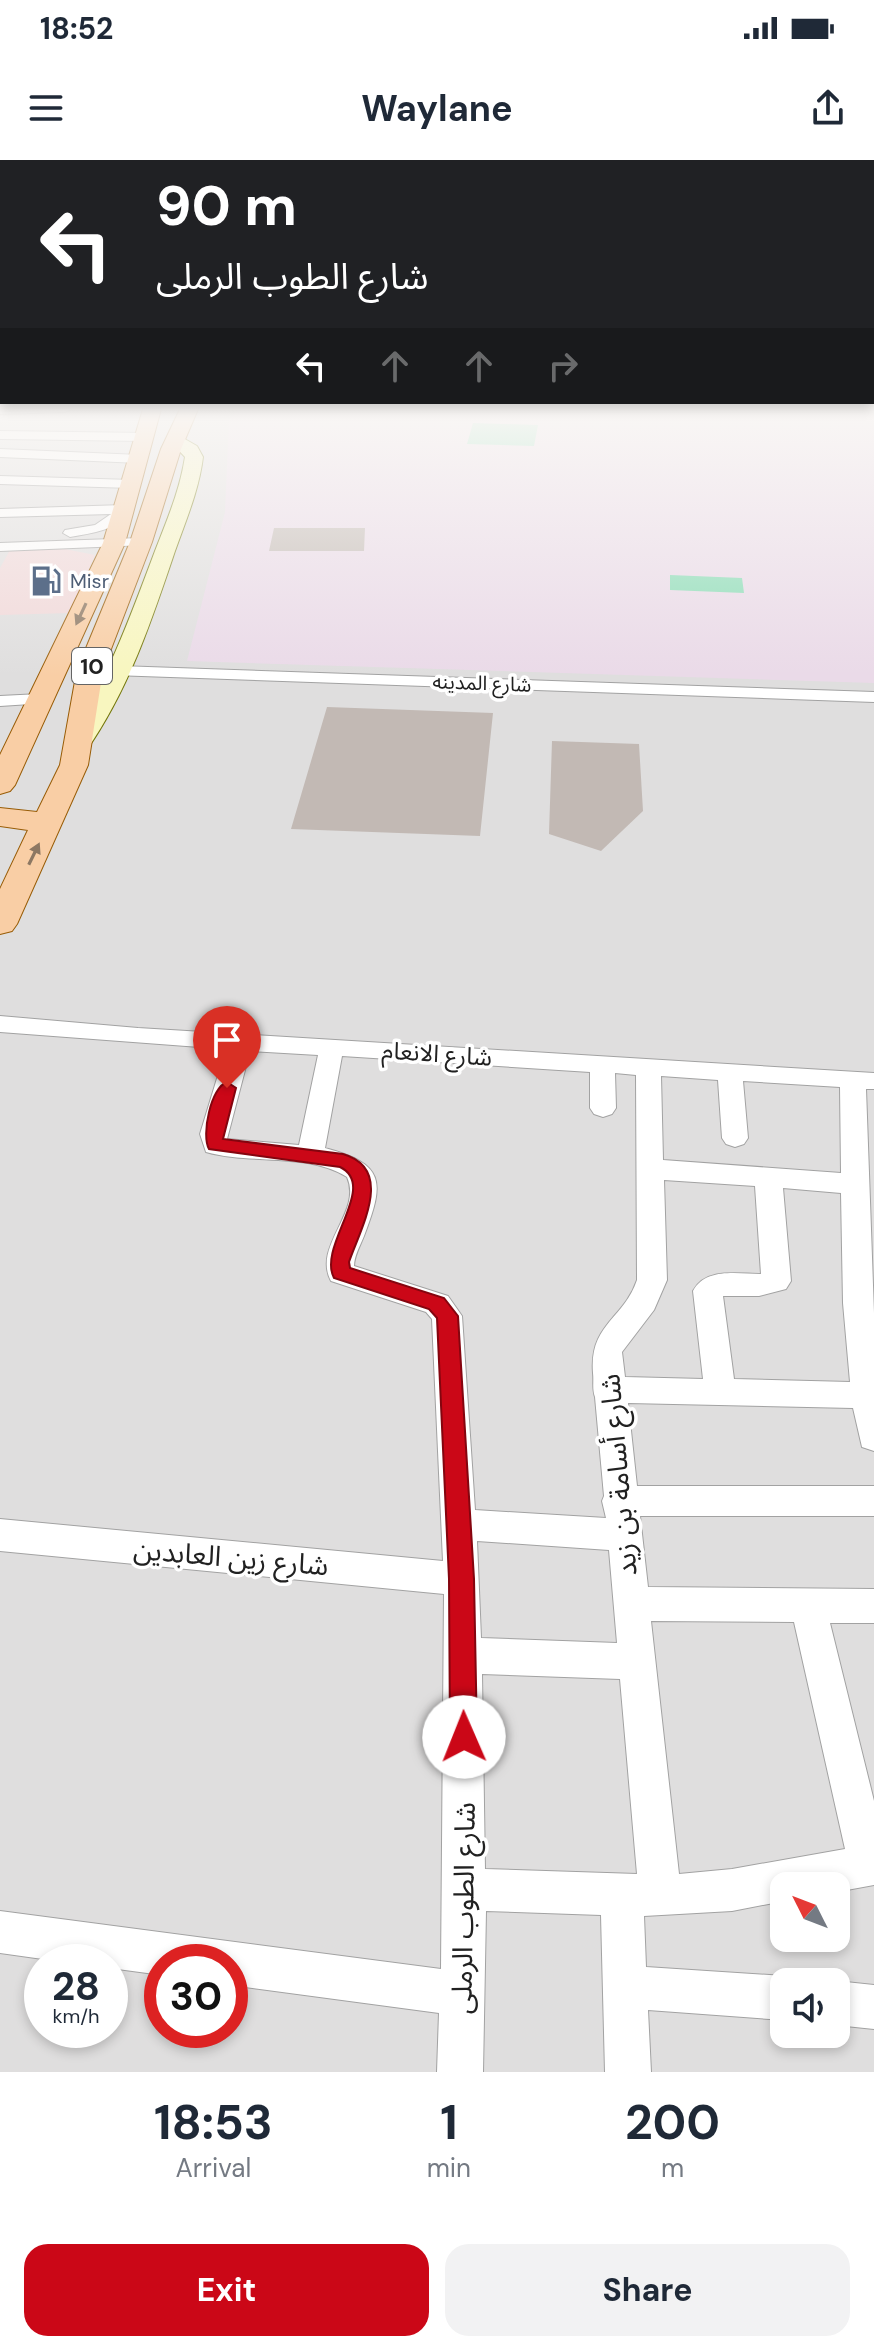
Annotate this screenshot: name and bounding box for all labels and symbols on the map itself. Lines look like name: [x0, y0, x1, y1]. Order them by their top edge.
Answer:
fuel station icon: Misr: [29, 564, 63, 598]
place label: Misr: [70, 568, 109, 594]
one-way arrow: [74, 602, 88, 626]
road number: 10: [72, 648, 112, 684]
street label: شارع المدينه: [432, 668, 532, 700]
one-way arrow: [27, 842, 41, 865]
pin: [193, 1006, 261, 1088]
street label: شارع الانعام: [381, 1034, 493, 1076]
street label: شارع أسامة بن زيد: [591, 1372, 648, 1577]
street label: شارع زين العابدين: [132, 1531, 330, 1586]
position arrow: [422, 1695, 506, 1779]
street label: شارع الطوب الرملى: [443, 1802, 486, 2014]
north arrow: [770, 1872, 850, 1952]
speed limit sign: 30: [144, 1944, 248, 2048]

